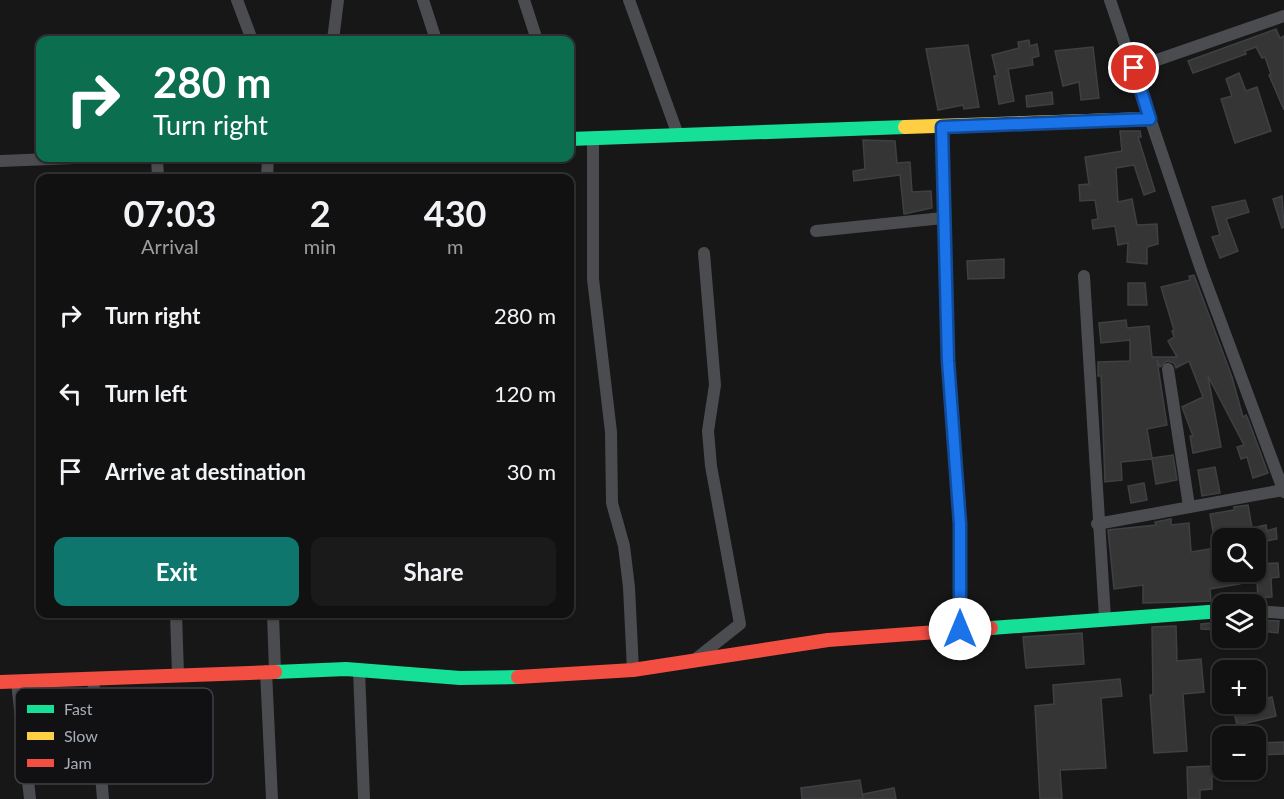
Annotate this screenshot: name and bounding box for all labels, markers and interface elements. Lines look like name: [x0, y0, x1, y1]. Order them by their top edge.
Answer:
pin: [1108, 42, 1159, 93]
icon: arrive: [1117, 51, 1150, 84]
text: 280 m: [153, 57, 271, 107]
icon: right: [54, 60, 132, 138]
text: Turn right: [153, 108, 268, 141]
text: 07:03: [124, 191, 216, 235]
text: 2: [310, 191, 331, 235]
text: 430: [424, 191, 486, 235]
text: Arrival: [141, 234, 199, 258]
text: min: [304, 234, 336, 258]
text: m: [447, 234, 463, 258]
icon: right: [54, 299, 87, 332]
text: Turn right: [105, 302, 200, 329]
text: 280 m: [494, 302, 556, 329]
icon: left: [54, 377, 87, 410]
text: Turn left: [105, 380, 187, 407]
text: 120 m: [494, 380, 556, 407]
icon: arrive: [54, 455, 87, 488]
text: Arrive at destination: [105, 458, 306, 485]
text: 30 m: [507, 458, 556, 485]
map controls: [1212, 528, 1266, 780]
button: search: [1212, 528, 1266, 582]
button: Exit: [54, 537, 299, 606]
button: Share: [311, 537, 556, 606]
button: layers: [1212, 594, 1266, 648]
position arrow: [928, 597, 992, 661]
button: +: [1212, 660, 1266, 714]
legend: [15, 688, 213, 784]
text: Fast: [64, 699, 93, 718]
text: Slow: [64, 726, 98, 745]
button: −: [1212, 726, 1266, 780]
text: Jam: [64, 753, 92, 772]

